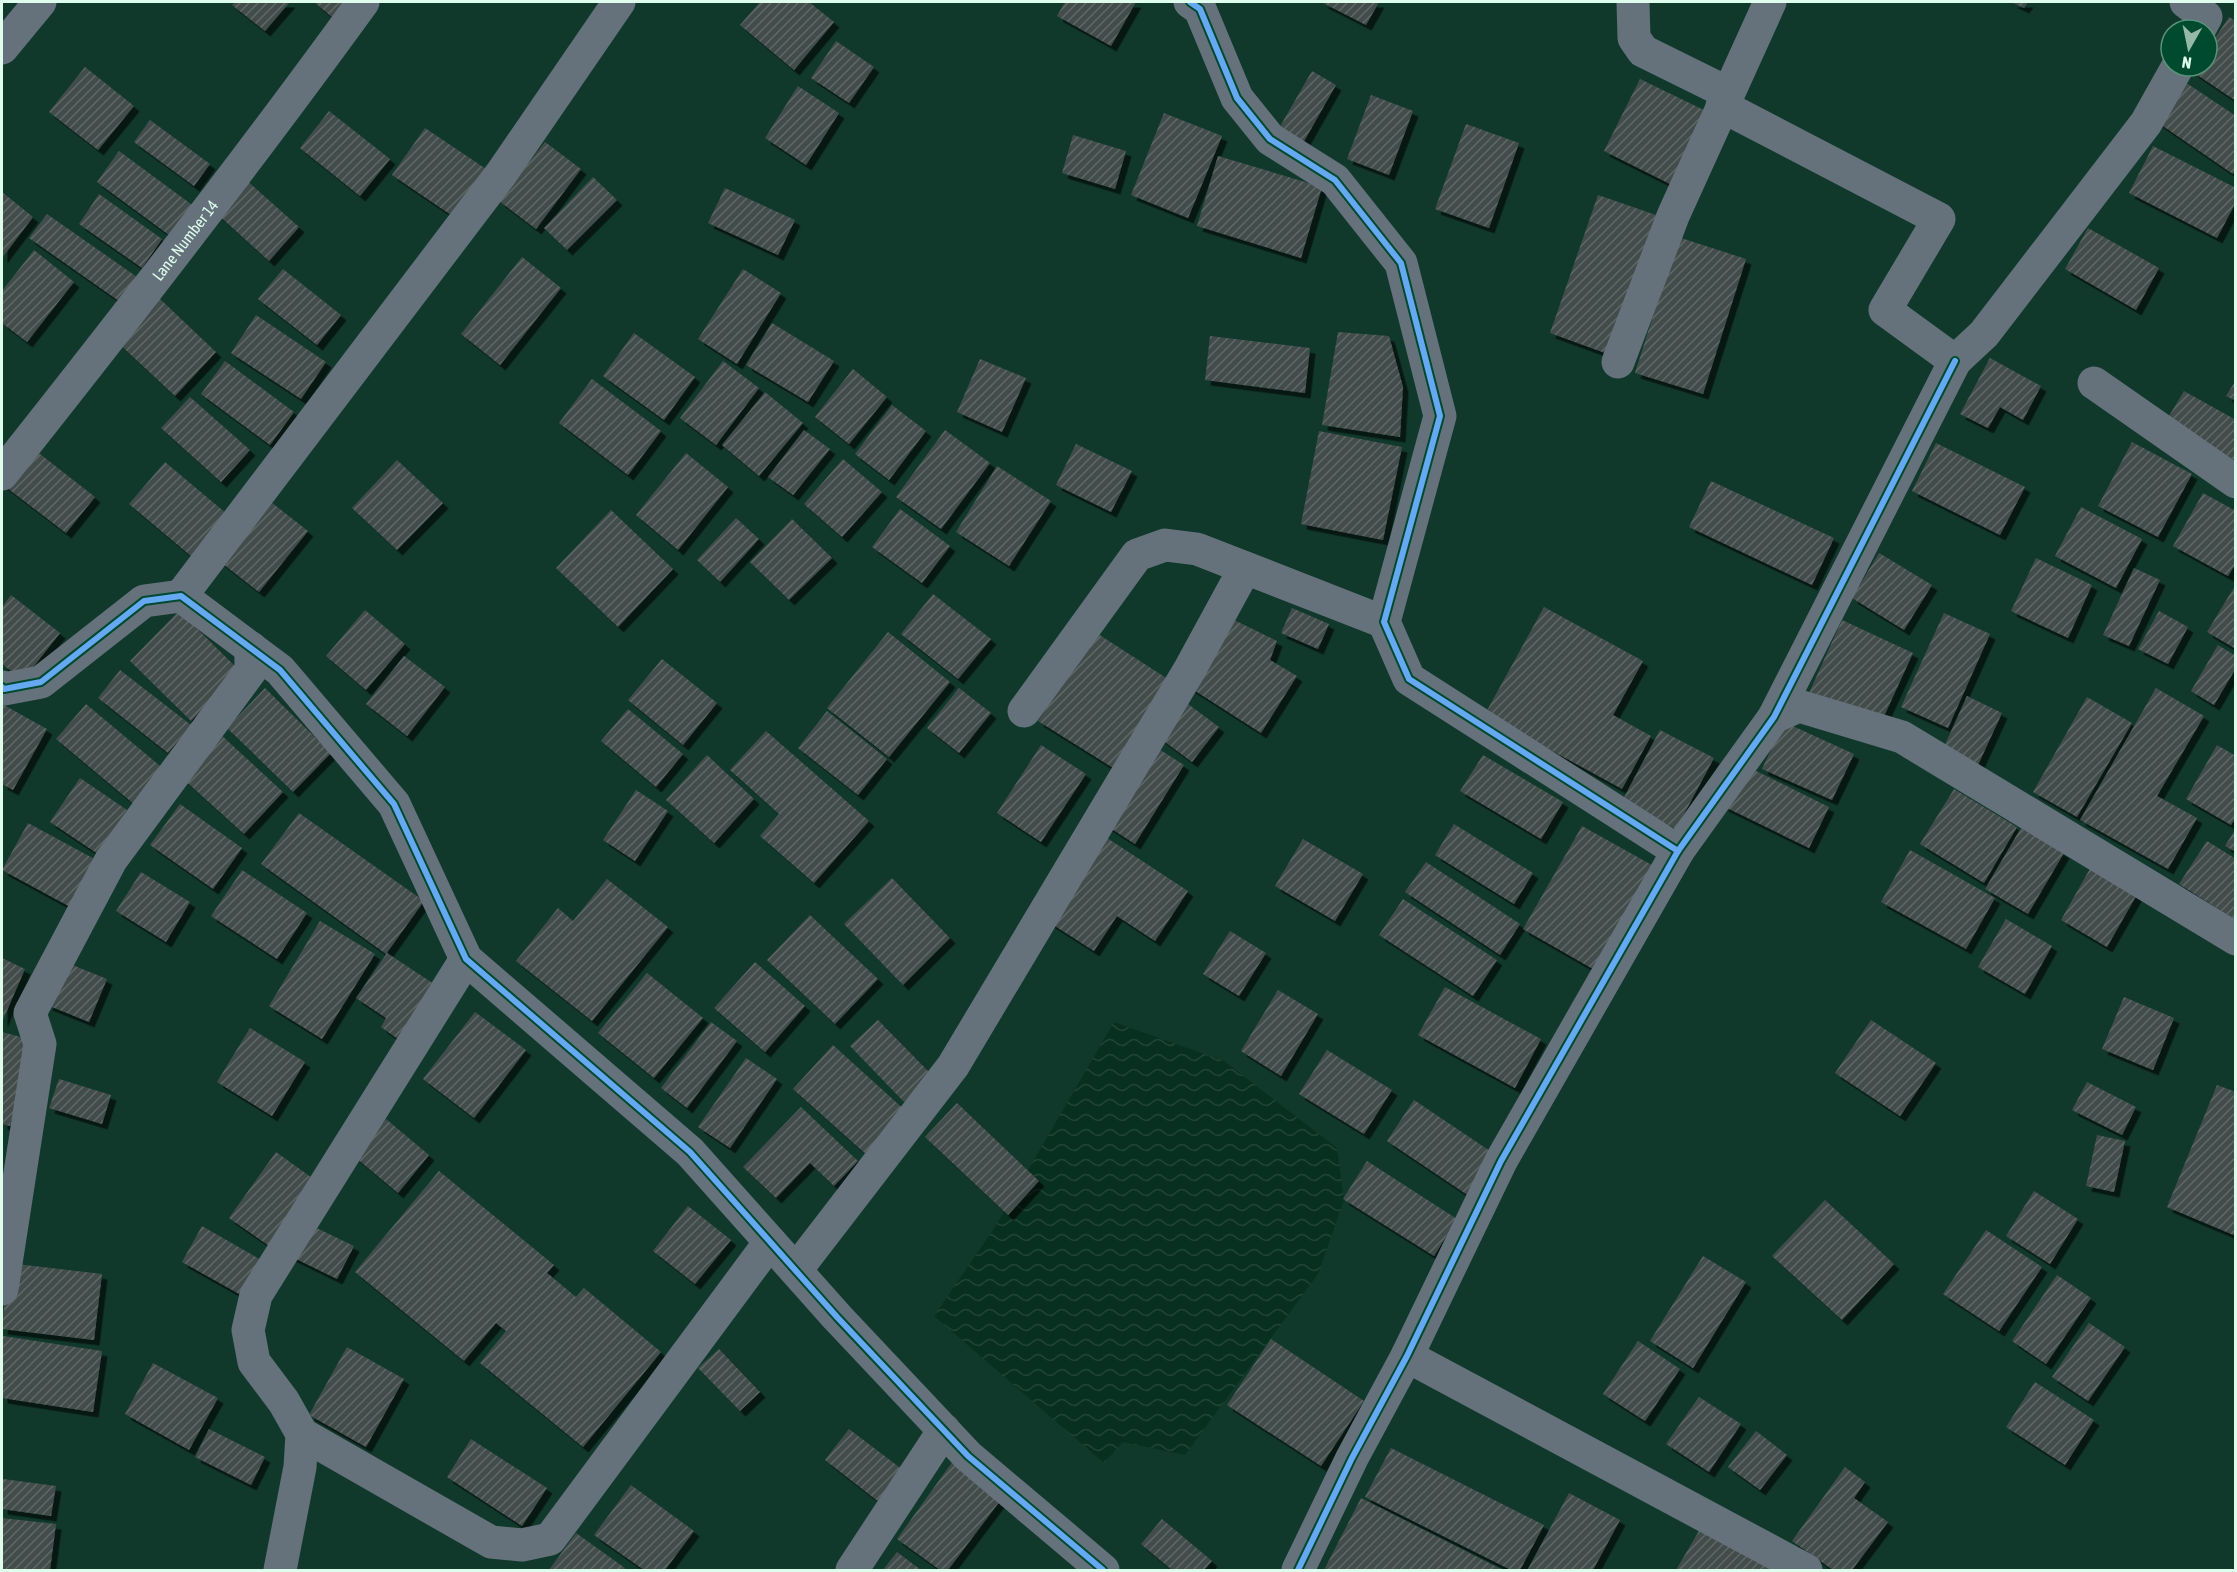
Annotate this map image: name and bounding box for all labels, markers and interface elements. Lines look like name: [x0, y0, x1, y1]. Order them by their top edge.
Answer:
north arrow: [2159, 18, 2219, 78]
text: N: [2181, 53, 2193, 72]
street label: Lane Number 14: [148, 196, 221, 284]

